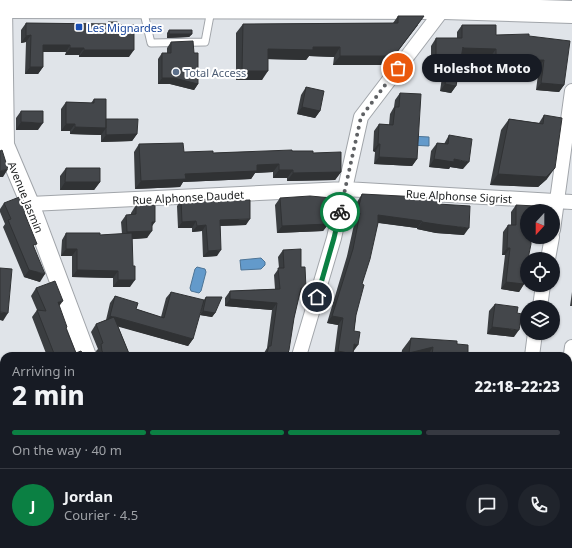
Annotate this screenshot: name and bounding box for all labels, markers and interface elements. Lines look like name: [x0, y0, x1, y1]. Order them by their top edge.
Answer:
place label: Les Mignardes: [87, 20, 162, 35]
marker: Les Mignardes: [74, 22, 84, 32]
pin: [381, 51, 415, 85]
callout: Holeshot Moto: [422, 54, 542, 82]
icon: bag: [387, 57, 409, 79]
text: Holeshot Moto: [433, 59, 531, 77]
place label: Total Access: [184, 65, 246, 80]
marker: Total Access: [171, 67, 181, 77]
street label: Avenue Jasmin: [5, 159, 47, 235]
street label: Rue Alphonse Sigrist: [406, 186, 512, 206]
street label: Rue Alphonse Daudet: [132, 187, 244, 207]
courier: [320, 192, 360, 232]
icon: bike: [329, 201, 351, 223]
north arrow: [520, 204, 560, 244]
map controls: [520, 204, 560, 340]
button: locate: [520, 252, 560, 292]
pin: [300, 280, 334, 314]
icon: home: [306, 286, 328, 308]
button: layers: [520, 300, 560, 340]
text: Arriving in: [12, 362, 75, 380]
text: 22:18–22:23: [475, 376, 560, 396]
text: 2 min: [12, 377, 85, 413]
text: On the way · 40 m: [12, 441, 122, 459]
button: chat: [466, 484, 508, 526]
button: phone: [518, 484, 560, 526]
text: Jordan: [64, 486, 113, 506]
text: J: [31, 495, 35, 515]
text: Courier · 4.5: [64, 506, 138, 524]

